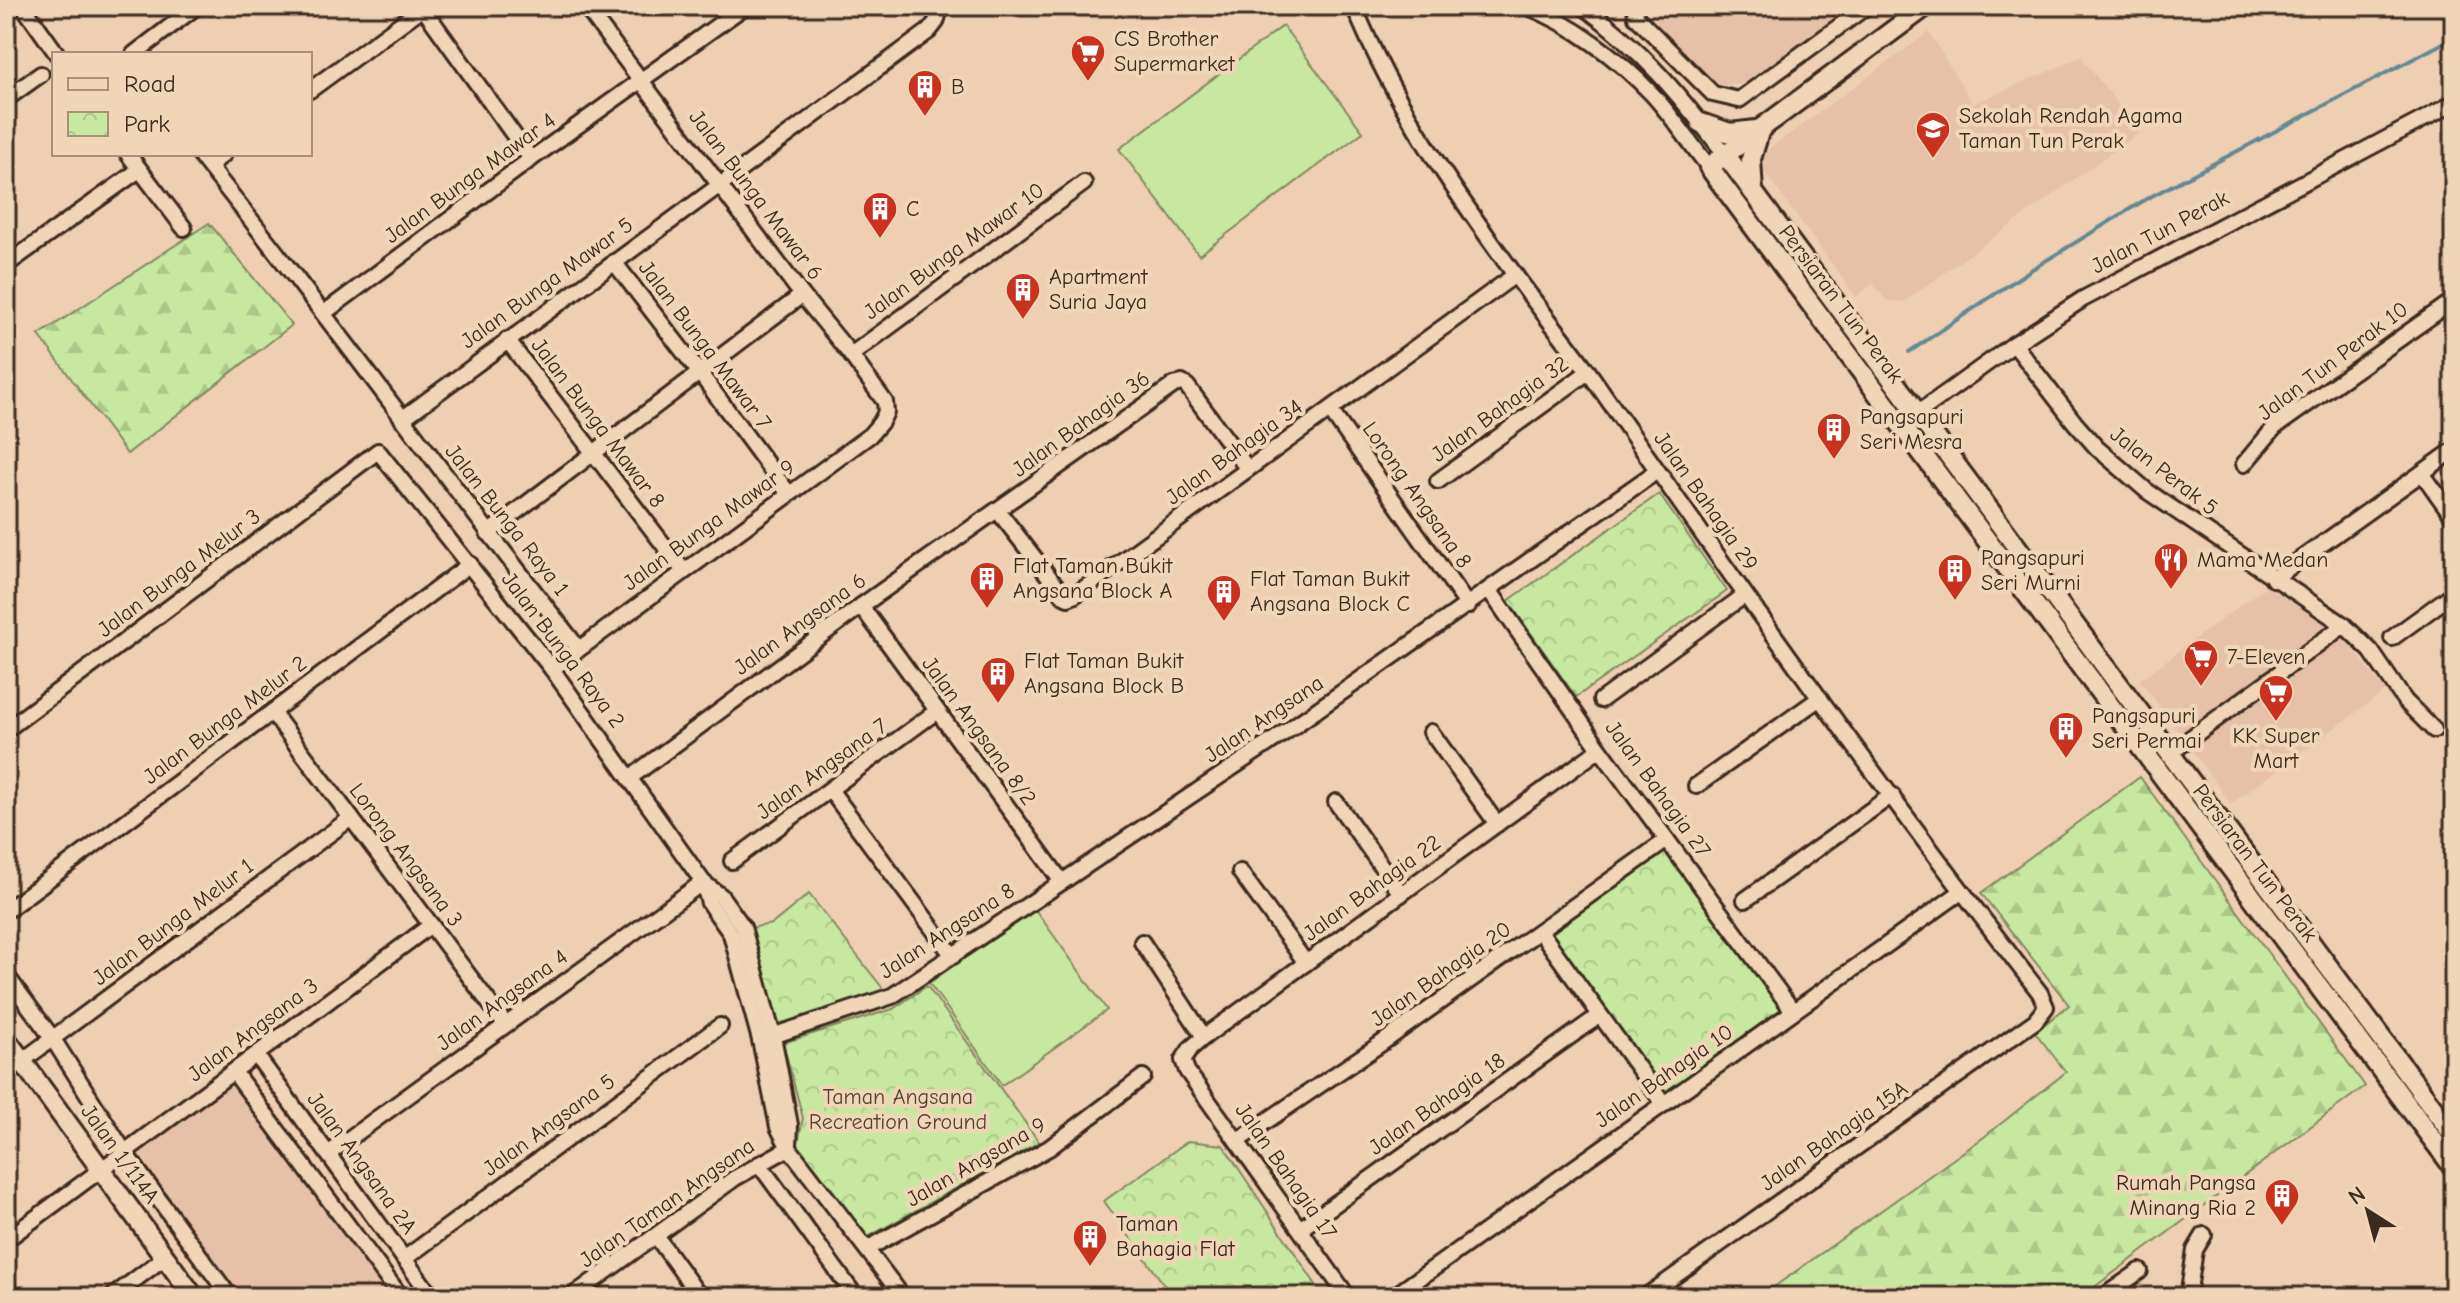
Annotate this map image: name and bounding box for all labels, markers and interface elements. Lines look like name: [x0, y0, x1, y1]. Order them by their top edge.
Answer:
place label: CS Brother Supermarket: [1114, 26, 1235, 77]
supermarket icon: CS Brother Supermarket: [1069, 33, 1107, 83]
legend: [52, 52, 312, 156]
building icon: B: [906, 68, 944, 118]
text: Road: [124, 70, 176, 98]
place label: B: [951, 74, 965, 100]
place label: Sekolah Rendah Agama Taman Tun Perak: [1959, 103, 2183, 154]
street label: Jalan Bunga Mawar 6: [684, 105, 828, 285]
street label: Jalan Bunga Mawar 4: [379, 107, 561, 249]
text: Park: [124, 110, 170, 138]
school or university icon: Sekolah Rendah Agama Taman Tun Perak: [1914, 110, 1952, 160]
street label: Jalan Bunga Mawar 10: [859, 177, 1049, 325]
street label: Jalan Tun Perak: [2087, 185, 2234, 279]
building icon: C: [861, 190, 899, 240]
place label: C: [906, 196, 920, 222]
street label: Jalan Bunga Mawar 5: [456, 212, 638, 354]
street label: Persiaran Tun Perak: [1773, 220, 1909, 388]
street label: Jalan Bunga Mawar 7: [633, 255, 777, 435]
place label: Apartment Suria Jaya: [1049, 264, 1148, 315]
building icon: Apartment Suria Jaya: [1004, 271, 1042, 321]
street label: Jalan Tun Perak 10: [2253, 296, 2413, 426]
street label: Jalan Bunga Mawar 8: [526, 333, 670, 513]
street label: Jalan Bahagia 32: [1426, 351, 1574, 467]
street label: Jalan Bahagia 36: [1007, 365, 1155, 483]
street label: Jalan Bahagia 34: [1161, 394, 1307, 510]
place label: Pangsapuri Seri Mesra: [1860, 404, 1964, 455]
building icon: Pangsapuri Seri Mesra: [1815, 411, 1853, 461]
street label: Lorong Angsana 8: [1357, 417, 1477, 573]
street label: Jalan Perak 5: [2105, 421, 2223, 521]
street label: Jalan Bahagia 29: [1648, 426, 1764, 576]
street label: Jalan Bunga Raya 1: [440, 439, 574, 601]
street label: Jalan Bunga Mawar 9: [618, 454, 800, 596]
street label: Jalan Bunga Melur 3: [92, 503, 266, 643]
restaurant icon: Mama Medan: [2152, 541, 2190, 591]
place label: Pangsapuri Seri Murni: [1981, 545, 2085, 596]
place label: Mama Medan: [2197, 547, 2328, 573]
building icon: Pangsapuri Seri Murni: [1936, 552, 1974, 602]
place label: Flat Taman Bukit Angsana Block A: [1013, 553, 1173, 604]
building icon: Flat Taman Bukit Angsana Block A: [968, 560, 1006, 610]
place label: Flat Taman Bukit Angsana Block C: [1250, 566, 1410, 617]
street label: Jalan Bunga Raya 2: [496, 567, 630, 733]
street label: Jalan Angsana 6: [729, 567, 871, 681]
building icon: Flat Taman Bukit Angsana Block C: [1205, 573, 1243, 623]
supermarket icon: 7-Eleven: [2182, 638, 2220, 688]
place label: 7-Eleven: [2227, 644, 2306, 670]
place label: Flat Taman Bukit Angsana Block B: [1024, 648, 1184, 699]
street label: Jalan Bunga Melur 2: [138, 650, 312, 790]
street label: Jalan Angsana 8/2: [916, 652, 1042, 810]
building icon: Flat Taman Bukit Angsana Block B: [979, 655, 1017, 705]
street label: Jalan Angsana: [1200, 670, 1328, 768]
supermarket icon: KK Super Mart: [2257, 673, 2295, 723]
place label: Pangsapuri Seri Permai: [2092, 703, 2202, 754]
building icon: Pangsapuri Seri Permai: [2047, 710, 2085, 760]
street label: Jalan Angsana 7: [751, 712, 893, 825]
street label: Jalan Bahagia 27: [1600, 716, 1717, 863]
place label: KK Super Mart: [2233, 723, 2320, 774]
street label: Lorong Angsana 3: [344, 778, 468, 932]
street label: Persiaran Tun Perak: [2187, 779, 2323, 947]
street label: Jalan Bahagia 22: [1298, 829, 1446, 947]
street label: Jalan Bunga Melur 1: [87, 853, 259, 991]
street label: Jalan Angsana 8: [874, 878, 1020, 984]
street label: Jalan Bahagia 20: [1366, 916, 1516, 1032]
street label: Jalan Angsana 4: [431, 944, 573, 1056]
street label: Jalan Angsana 3: [183, 973, 323, 1087]
street label: Jalan Bahagia 10: [1590, 1019, 1738, 1133]
street label: Jalan Bahagia 18: [1364, 1047, 1510, 1161]
street label: Jalan Angsana 5: [478, 1068, 620, 1182]
street label: Jalan Bahagia 15A: [1755, 1075, 1913, 1197]
park label: Taman Angsana Recreation Ground: [809, 1084, 987, 1135]
street label: Jalan Angsana 2A: [302, 1087, 422, 1239]
street label: Jalan Bahagia 17: [1230, 1098, 1343, 1244]
street label: Jalan 1/114A: [75, 1099, 165, 1209]
street label: Jalan Angsana 9: [902, 1112, 1050, 1212]
street label: Jalan Taman Angsana: [575, 1133, 759, 1273]
place label: Rumah Pangsa Minang Ria 2: [2116, 1170, 2256, 1221]
north arrow: [2328, 1171, 2408, 1251]
building icon: Rumah Pangsa Minang Ria 2: [2263, 1177, 2301, 1227]
text: N: [2343, 1181, 2370, 1210]
place label: Taman Bahagia Flat: [1116, 1211, 1235, 1262]
building icon: Taman Bahagia Flat: [1071, 1218, 1109, 1268]

